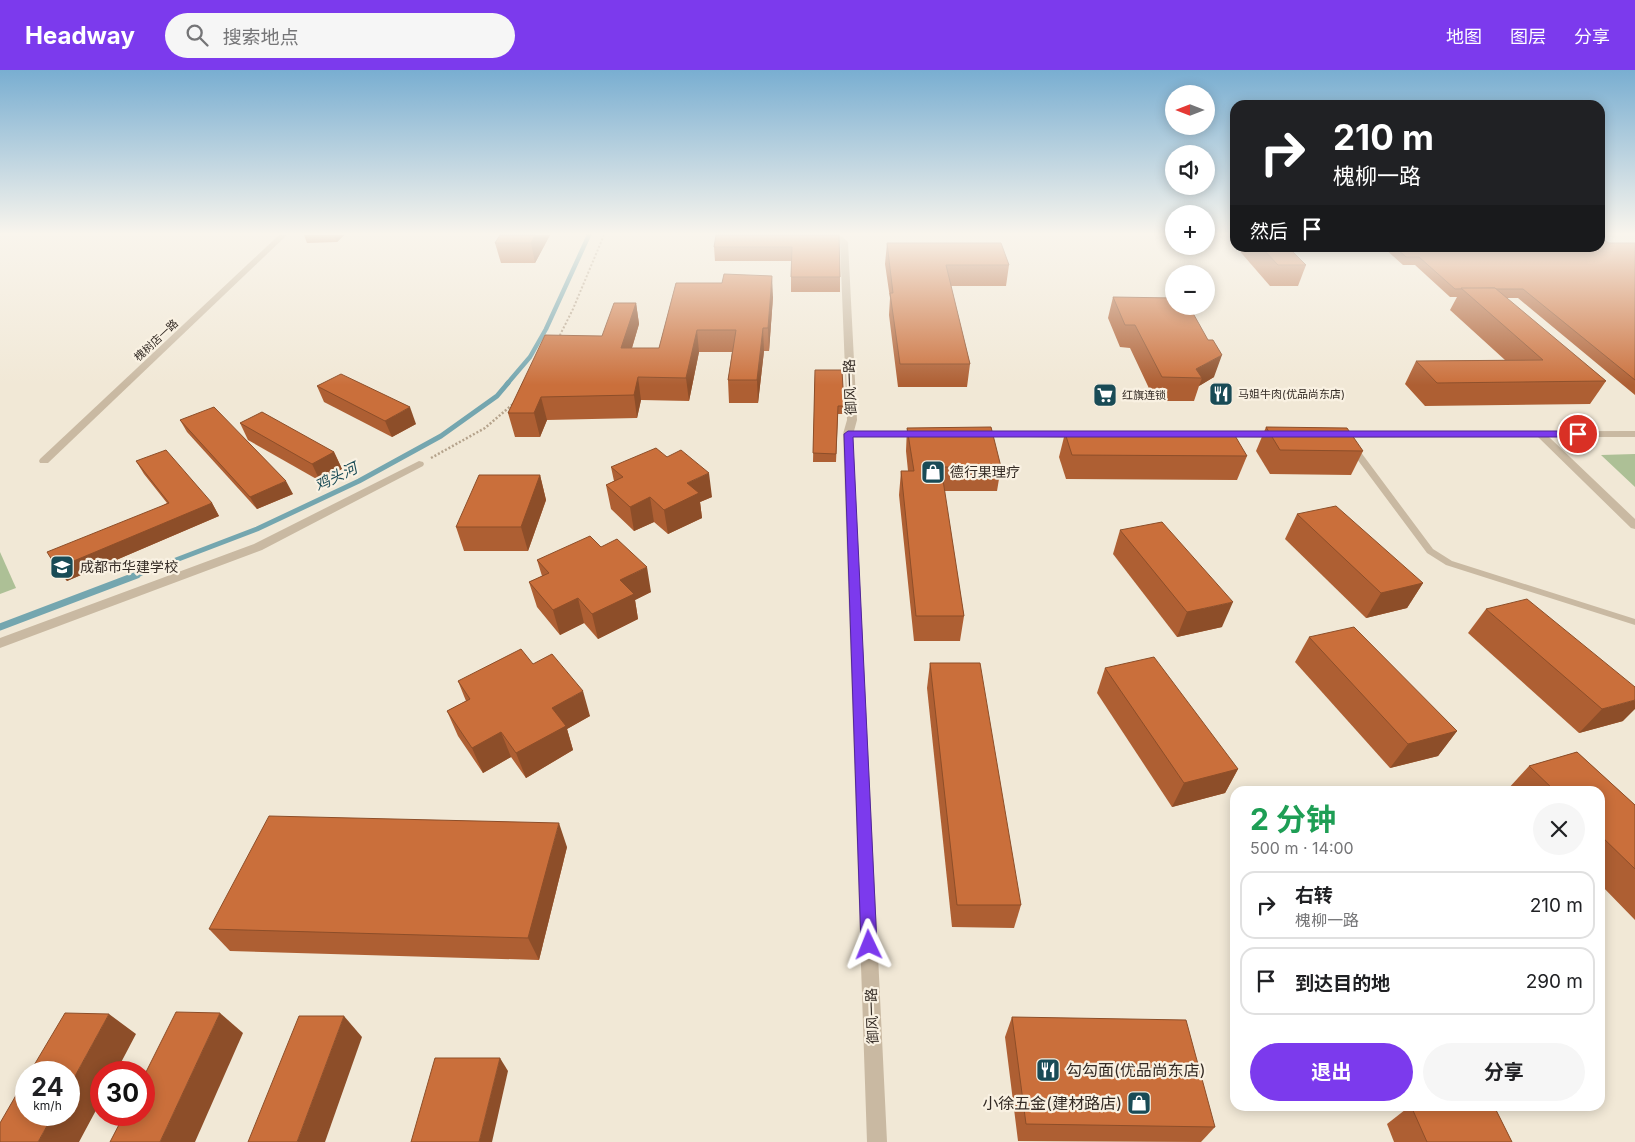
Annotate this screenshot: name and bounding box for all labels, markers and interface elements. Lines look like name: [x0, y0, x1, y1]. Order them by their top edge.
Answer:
search box: [165, 13, 515, 58]
text: Headway: [25, 21, 135, 50]
icon: search: [183, 21, 211, 49]
text: 搜索地点: [223, 26, 299, 49]
text: 地图: [1446, 26, 1482, 47]
text: 图层: [1510, 26, 1546, 47]
text: 分享: [1574, 26, 1610, 47]
north arrow: [1165, 85, 1215, 135]
map controls: [1165, 85, 1215, 315]
text: 210 m: [1333, 116, 1434, 158]
icon: right: [1250, 120, 1315, 185]
button: sound: [1165, 145, 1215, 195]
text: 槐柳一路: [1333, 163, 1421, 189]
button: +: [1165, 205, 1215, 255]
icon: arrive: [1298, 215, 1326, 243]
text: 然后: [1250, 220, 1288, 243]
button: −: [1165, 265, 1215, 315]
street label: 槐树店一路: [131, 316, 181, 364]
street label: 御风一路: [840, 359, 859, 415]
restaurant icon: 马姐牛肉(优品尚东店): [1208, 381, 1234, 407]
supermarket icon: 红旗连锁: [1092, 382, 1118, 408]
place label: 马姐牛肉(优品尚东店): [1238, 387, 1345, 401]
place label: 红旗连锁: [1122, 388, 1166, 402]
pin: [1557, 413, 1599, 455]
icon: arrive: [1564, 420, 1592, 448]
water label: 鸡头河: [311, 457, 363, 495]
shop icon: 德行果理疗: [920, 459, 946, 485]
place label: 德行果理疗: [950, 463, 1020, 480]
school or university icon: 成都市华建学校: [49, 554, 75, 580]
place label: 成都市华建学校: [80, 558, 178, 575]
text: 2 分钟: [1250, 801, 1336, 837]
button: close: [1533, 803, 1585, 855]
text: 500 m · 14:00: [1250, 838, 1354, 858]
text: 右转: [1295, 884, 1333, 907]
icon: right: [1252, 891, 1280, 919]
text: 210 m: [1530, 894, 1583, 917]
text: 槐柳一路: [1295, 910, 1359, 930]
position arrow: [842, 918, 894, 970]
icon: arrive: [1252, 967, 1280, 995]
text: 290 m: [1526, 970, 1583, 993]
text: 到达目的地: [1295, 972, 1390, 995]
street label: 御风一路: [862, 988, 881, 1044]
button: 退出: [1250, 1043, 1413, 1101]
button: 分享: [1423, 1043, 1585, 1101]
restaurant icon: 勾勾面(优品尚东店): [1035, 1057, 1061, 1083]
place label: 勾勾面(优品尚东店): [1066, 1060, 1206, 1080]
speed limit sign: 30: [90, 1061, 155, 1126]
text: 24: [31, 1072, 64, 1102]
shop icon: 小徐五金(建材路店): [1126, 1090, 1152, 1116]
place label: 小徐五金(建材路店): [982, 1093, 1122, 1113]
text: km/h: [33, 1098, 62, 1113]

